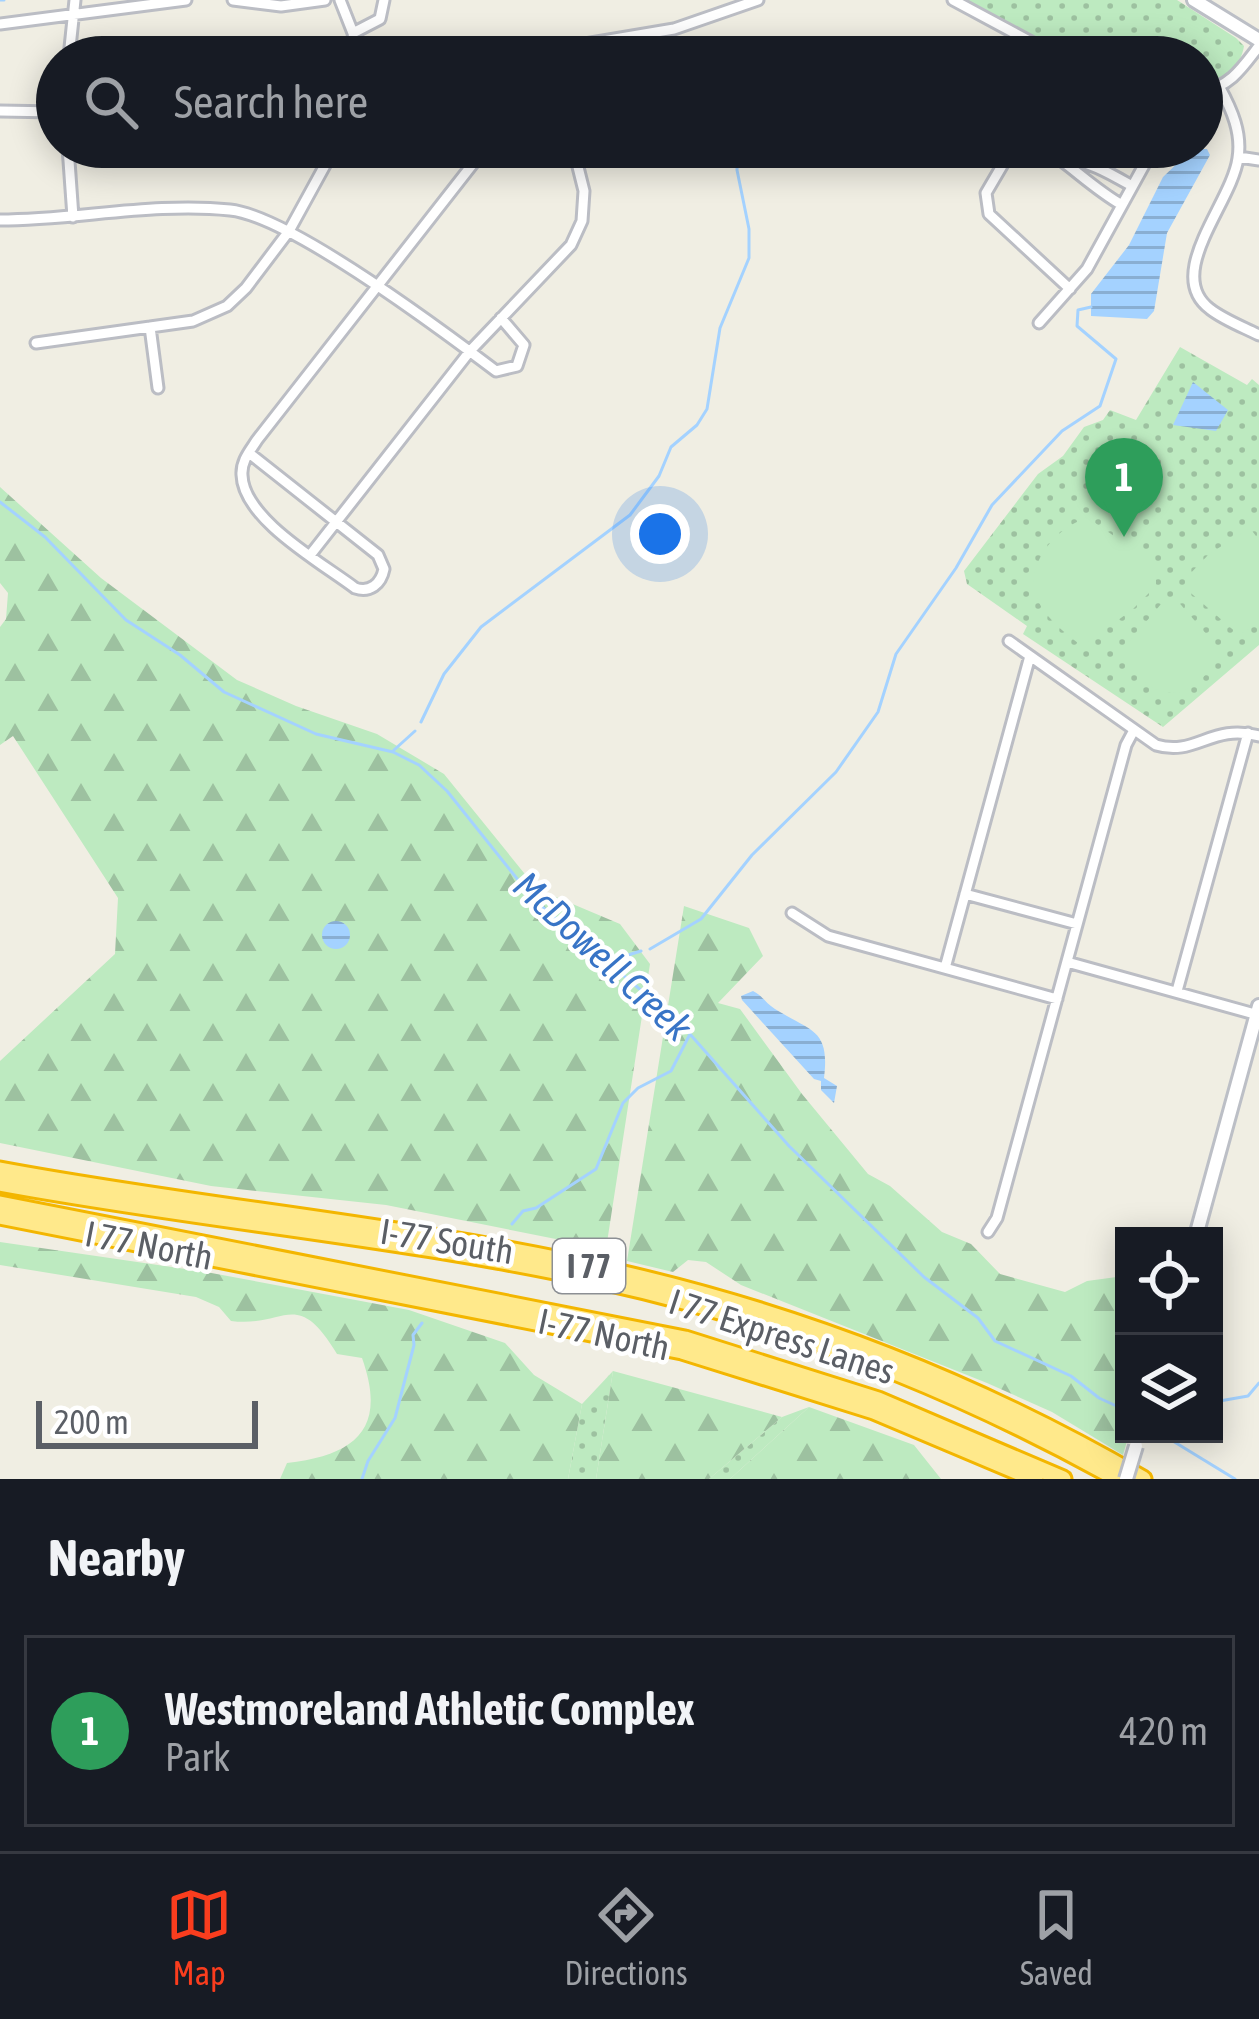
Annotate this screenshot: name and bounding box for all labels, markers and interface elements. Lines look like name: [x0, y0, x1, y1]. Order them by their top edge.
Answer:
search box: [36, 36, 1223, 168]
icon: search: [78, 69, 144, 135]
text: Search here: [174, 76, 368, 128]
pin: 1: [1085, 438, 1163, 537]
your location: [630, 504, 690, 564]
water label: McDowell Creek: [505, 863, 701, 1050]
street label: I-77 South: [377, 1210, 517, 1272]
street label: I 77 North: [82, 1212, 216, 1278]
map controls: [1115, 1227, 1223, 1443]
button: locate: [1115, 1227, 1223, 1335]
road number: I 77: [553, 1239, 625, 1293]
street label: I 77 Express Lanes: [664, 1280, 900, 1392]
street label: I-77 North: [534, 1300, 674, 1368]
button: layers: [1115, 1335, 1223, 1443]
scale bar: [36, 1395, 258, 1448]
text: 200 m: [54, 1403, 129, 1441]
text: Nearby: [48, 1528, 185, 1587]
text: Westmoreland Athletic Complex: [165, 1683, 695, 1735]
text: 1: [81, 1709, 99, 1753]
text: 420 m: [1120, 1709, 1208, 1753]
text: Park: [165, 1735, 230, 1779]
tab: Map: [166, 1882, 232, 1992]
tab: Directions: [564, 1882, 688, 1992]
tab: Saved: [1020, 1882, 1093, 1992]

